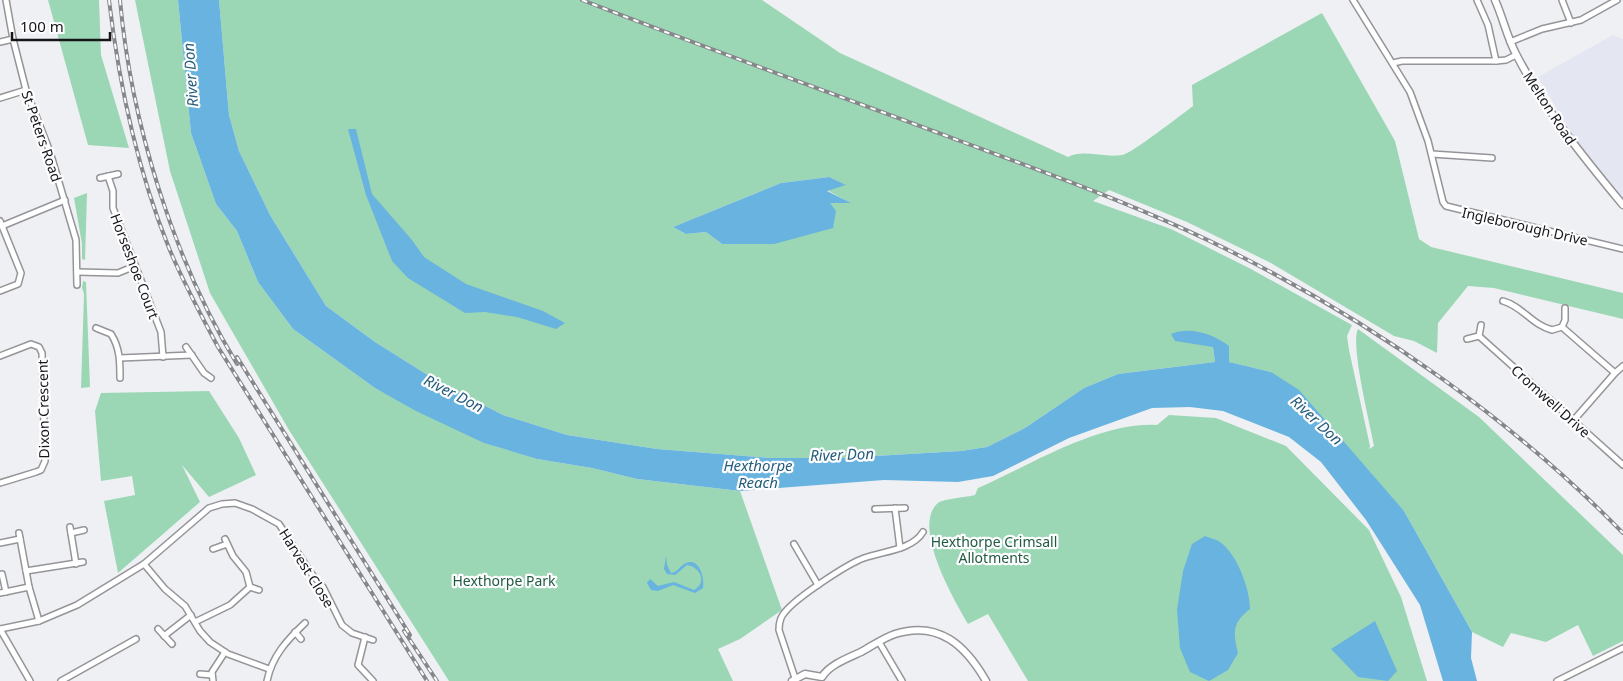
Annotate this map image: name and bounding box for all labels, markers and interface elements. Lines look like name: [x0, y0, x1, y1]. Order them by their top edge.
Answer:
scale bar: [12, 10, 110, 42]
text: 100 m: [20, 16, 64, 36]
water label: River Don: [178, 42, 202, 108]
street label: Melton Road: [1519, 68, 1581, 148]
street label: St Peters Road: [17, 88, 67, 184]
street label: Ingleborough Drive: [1460, 202, 1590, 250]
street label: Horseshoe Court: [106, 211, 164, 321]
street label: Dixon Crescent: [33, 359, 53, 459]
street label: Cromwell Drive: [1507, 360, 1595, 442]
water label: River Don: [421, 370, 487, 416]
water label: River Don: [1287, 391, 1347, 449]
water label: River Don: [810, 443, 874, 465]
water label: Hexthorpe Reach: [723, 455, 793, 492]
street label: Harvest Close: [275, 525, 339, 611]
park label: Hexthorpe Crimsall Allotments: [931, 532, 1057, 567]
park label: Hexthorpe Park: [452, 571, 556, 590]

